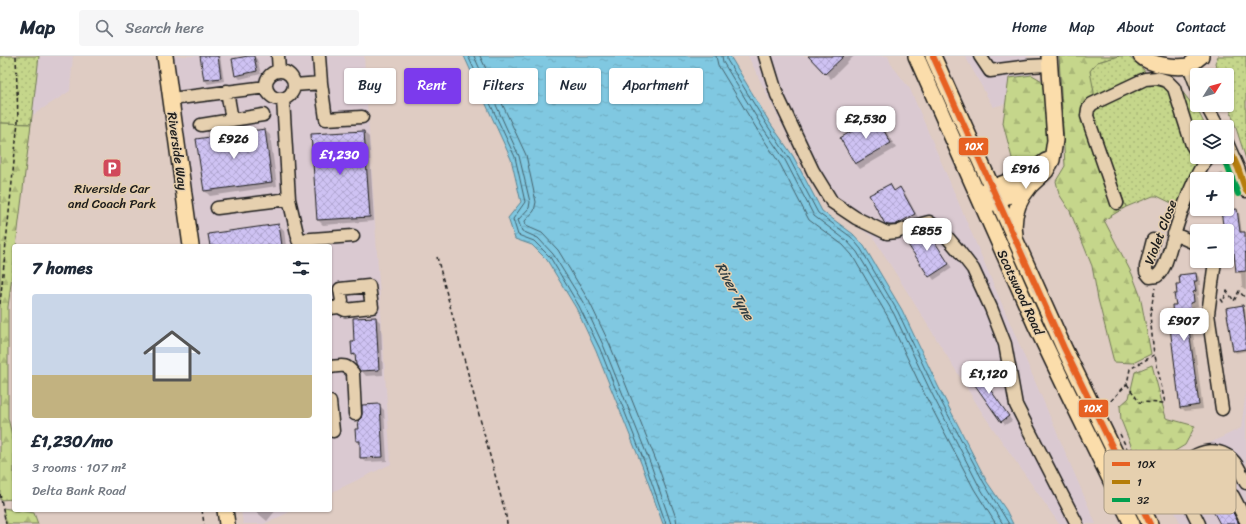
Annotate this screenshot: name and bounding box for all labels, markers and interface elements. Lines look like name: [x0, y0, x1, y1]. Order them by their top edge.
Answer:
search box: [79, 10, 359, 46]
text: Map: [20, 11, 55, 44]
text: Search here: [125, 15, 204, 41]
text: Home: [1012, 15, 1047, 40]
text: Map: [1069, 15, 1095, 40]
text: About: [1117, 15, 1154, 40]
text: Contact: [1176, 15, 1226, 40]
icon: search: [93, 17, 115, 39]
chip: Buy: [344, 68, 396, 104]
chip: Rent: [404, 68, 461, 104]
chip: Filters: [469, 68, 538, 104]
chip: New: [546, 68, 601, 104]
chip: Apartment: [609, 68, 703, 104]
north arrow: [1190, 68, 1234, 112]
map controls: [1190, 68, 1234, 268]
pin: £2,530: [833, 106, 899, 140]
text: £2,530: [845, 107, 887, 130]
street label: Riverside Way: [161, 111, 194, 192]
button: layers: [1190, 120, 1234, 164]
pin: £926: [210, 126, 258, 160]
text: £926: [219, 127, 249, 150]
line badge: 10X: [958, 137, 989, 156]
text: 10X: [965, 137, 984, 156]
pin: £1,230: [307, 142, 373, 176]
text: £1,230: [321, 143, 359, 166]
pin: £916: [1002, 156, 1050, 190]
parking icon: Riverside Car and Coach Park: [101, 157, 123, 179]
text: £916: [1012, 157, 1040, 180]
button: +: [1190, 172, 1234, 216]
place label: Riverside Car and Coach Park: [68, 177, 156, 215]
street label: Violet Close: [1138, 196, 1184, 268]
pin: £855: [903, 218, 951, 252]
text: £855: [912, 219, 942, 242]
button: −: [1190, 224, 1234, 268]
street label: Scotswood Road: [991, 245, 1051, 340]
text: 7 homes: [32, 253, 92, 283]
icon: filters: [290, 257, 312, 279]
water label: River Tyne: [708, 258, 761, 326]
pin: £907: [1160, 308, 1208, 342]
text: £907: [1169, 309, 1199, 332]
icon: home: [136, 320, 208, 392]
pin: £1,120: [956, 361, 1022, 395]
text: £1,120: [970, 362, 1008, 385]
line badge: 10X: [1078, 399, 1109, 418]
text: 10X: [1084, 399, 1103, 418]
text: £1,230/mo: [32, 426, 113, 456]
legend: [1104, 450, 1236, 514]
text: 10X: [1137, 455, 1156, 474]
text: 3 rooms · 107 m²: [32, 456, 126, 479]
text: 1: [1137, 473, 1142, 492]
text: Delta Bank Road: [32, 479, 126, 502]
text: 32: [1137, 491, 1150, 510]

